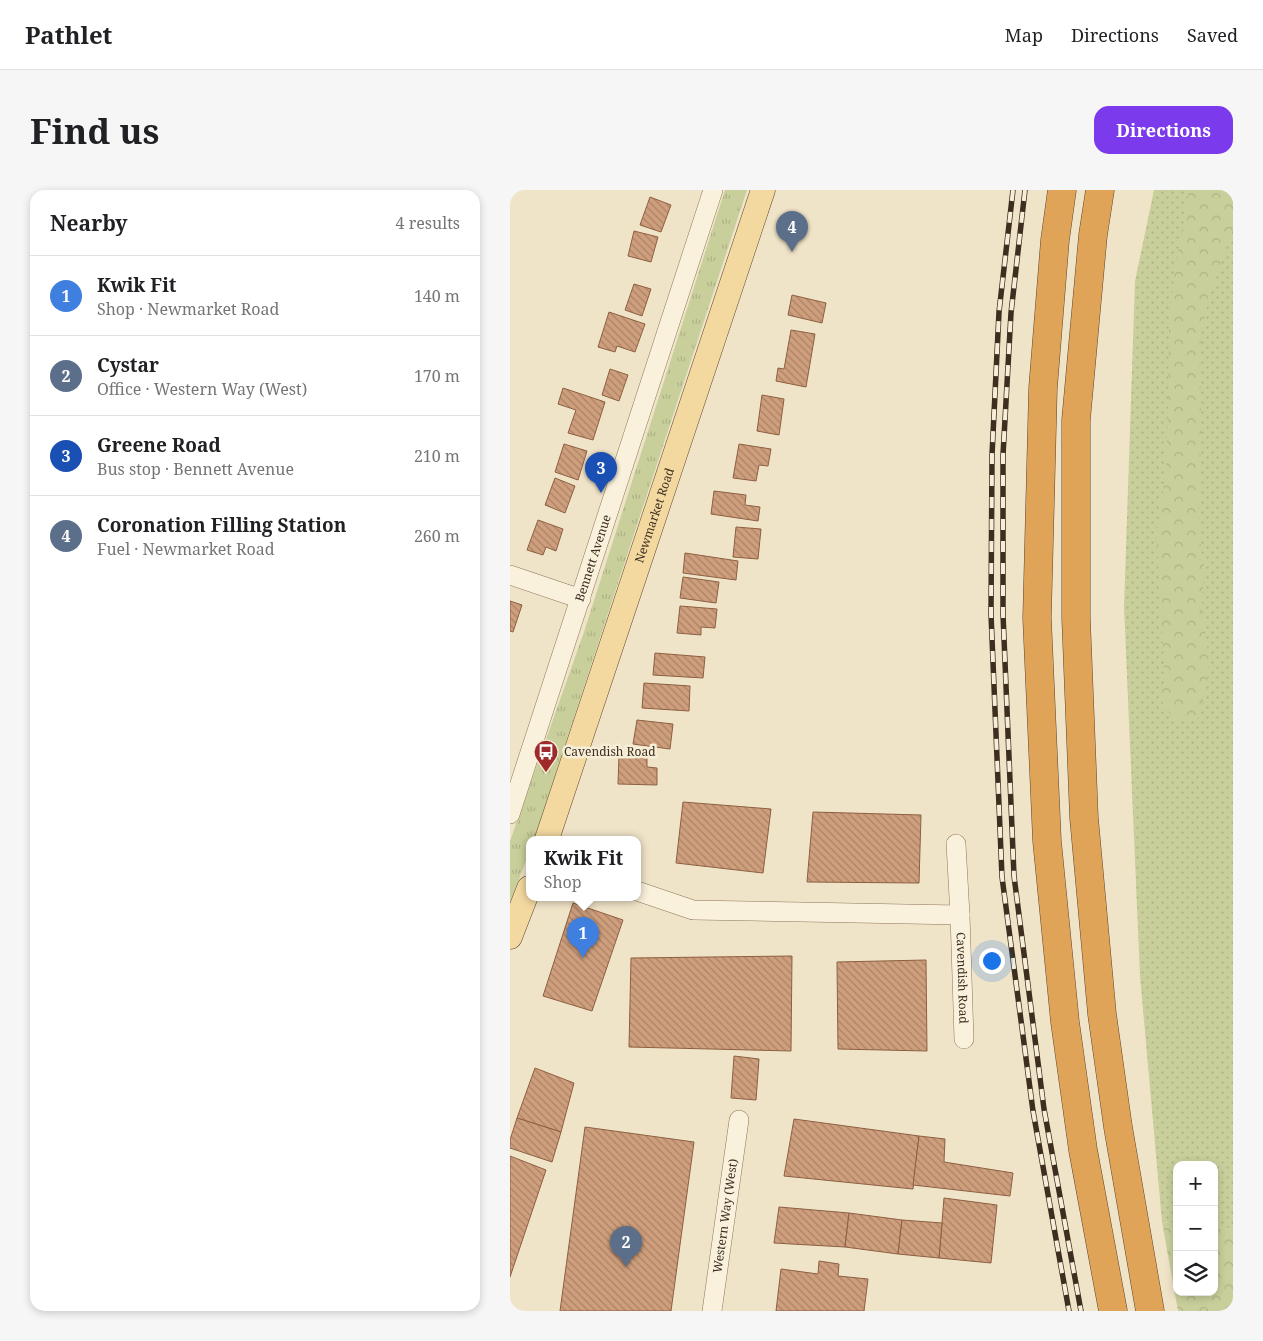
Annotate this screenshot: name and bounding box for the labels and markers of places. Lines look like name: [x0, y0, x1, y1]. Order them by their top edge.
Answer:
pin: 4: [776, 211, 808, 252]
pin: 3: [585, 452, 617, 493]
bus stop icon: Cavendish Road: [533, 739, 559, 773]
place label: Cavendish Road: [564, 743, 656, 760]
pin: 1: [567, 917, 599, 958]
pin: 2: [610, 1226, 642, 1267]

